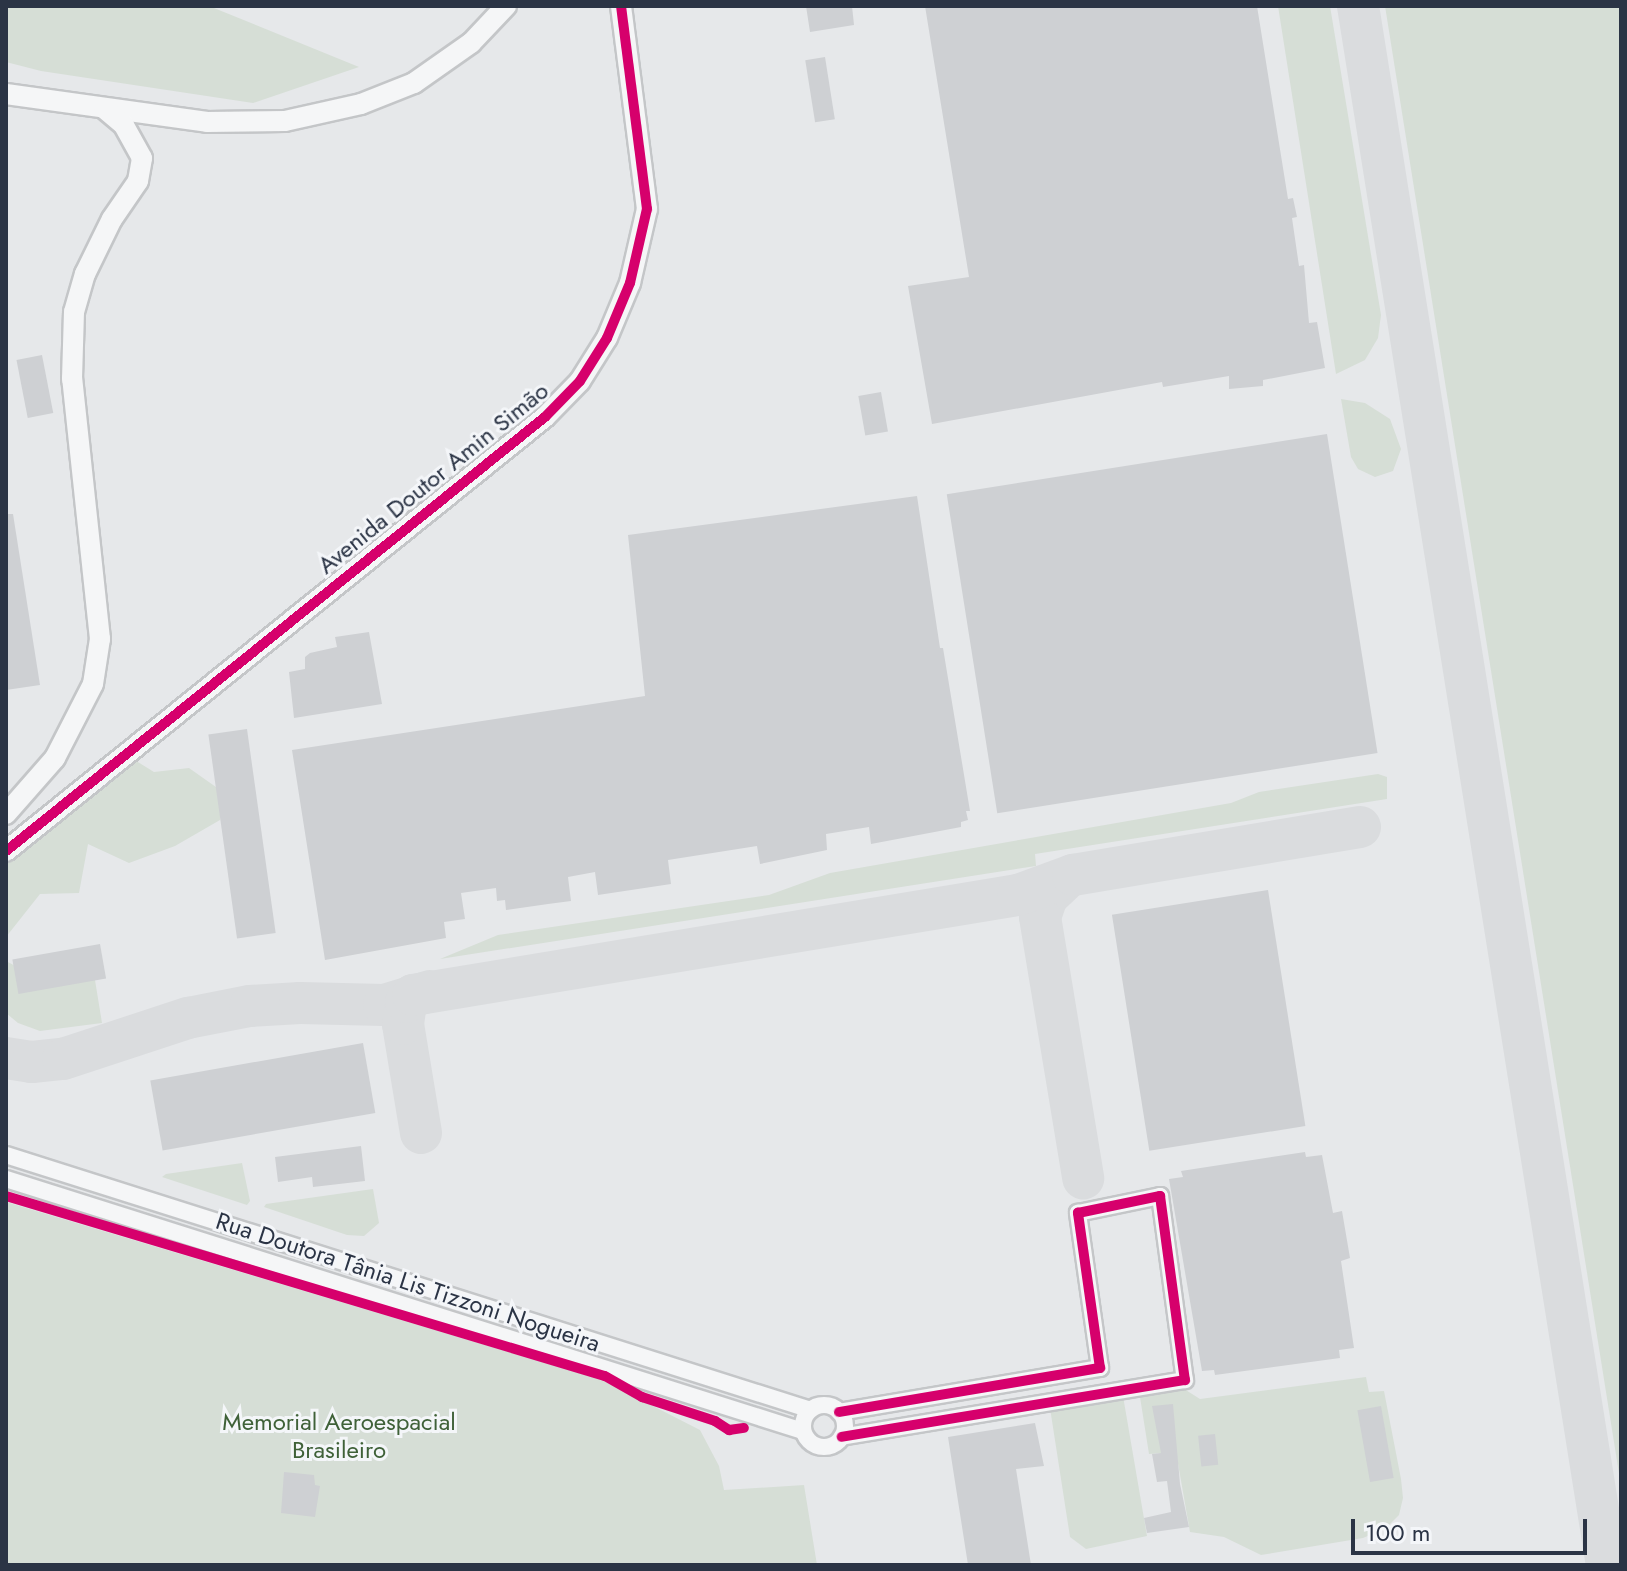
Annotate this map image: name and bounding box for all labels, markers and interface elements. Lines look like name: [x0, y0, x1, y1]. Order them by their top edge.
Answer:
street label: Avenida Doutor Amin Simão: [312, 376, 554, 580]
street label: Rua Doutora Tânia Lis Tizzoni Nogueira: [212, 1206, 604, 1358]
park label: Memorial Aeroespacial Brasileiro: [222, 1408, 456, 1464]
scale bar: [1355, 1503, 1591, 1553]
text: 100 m: [1365, 1515, 1431, 1550]

